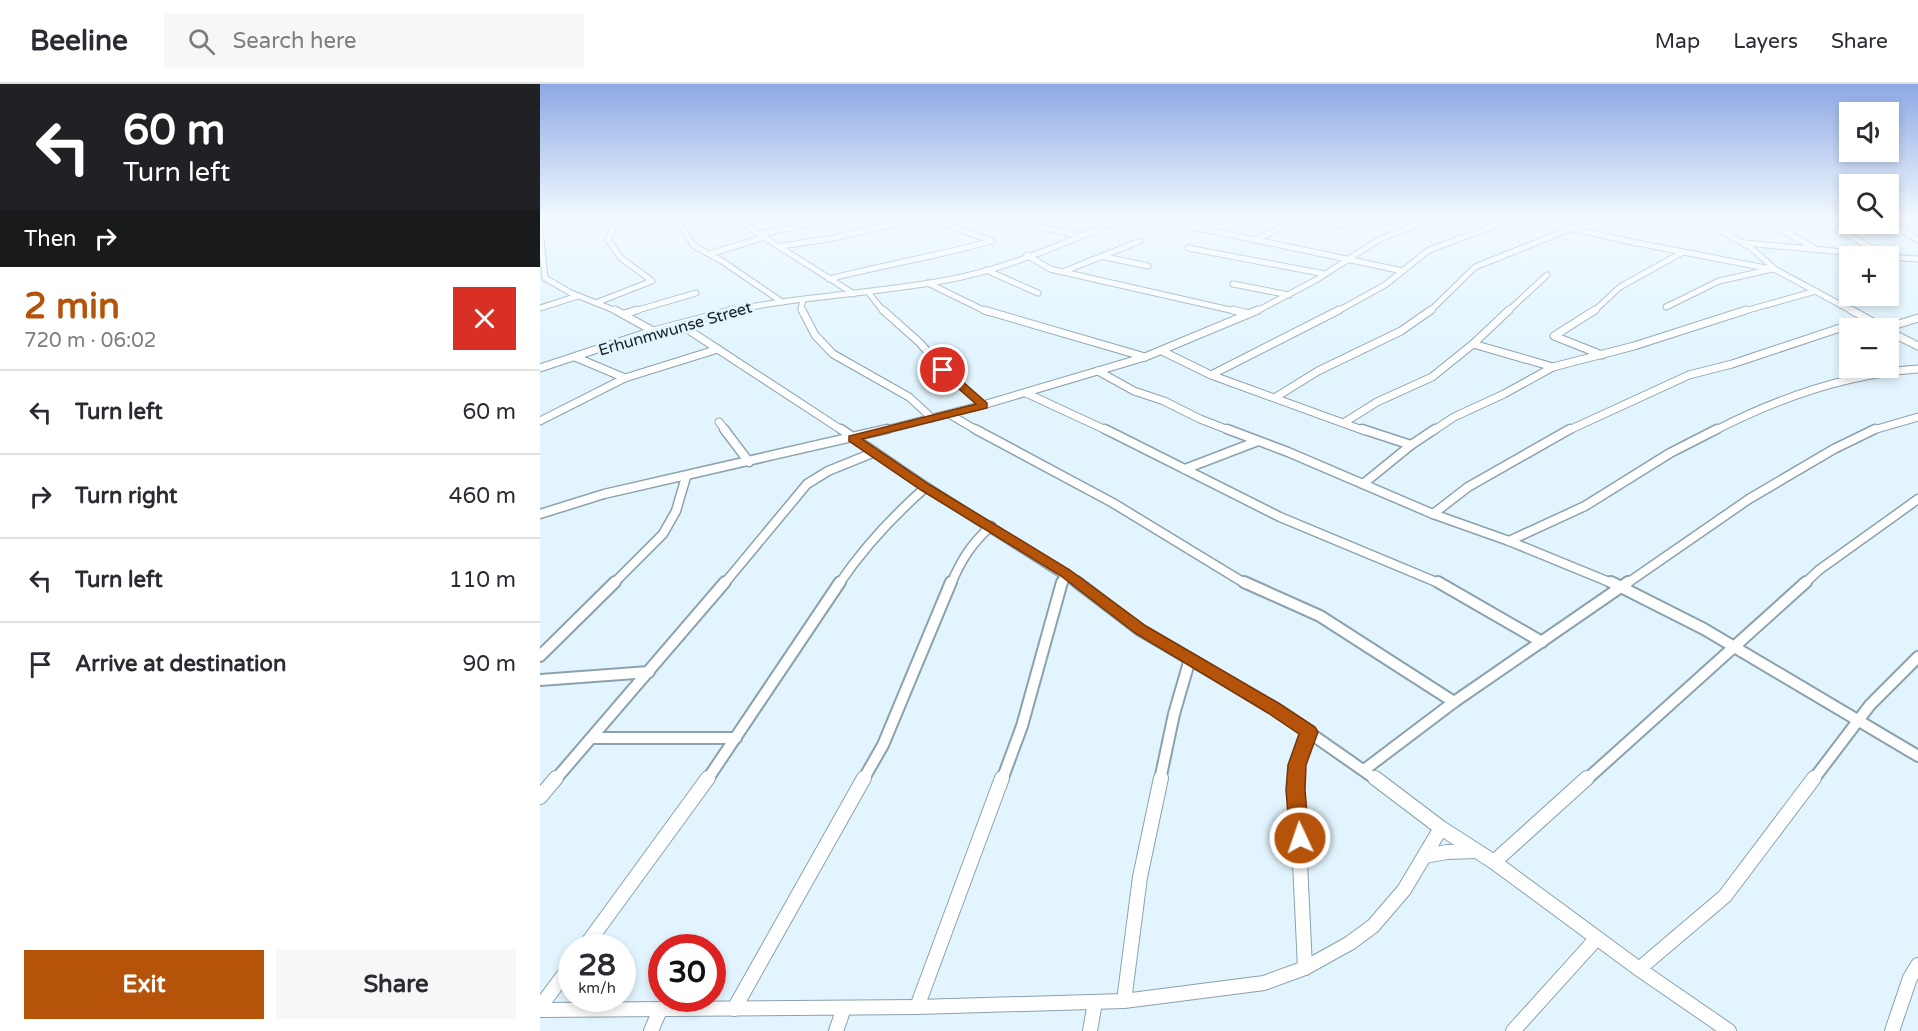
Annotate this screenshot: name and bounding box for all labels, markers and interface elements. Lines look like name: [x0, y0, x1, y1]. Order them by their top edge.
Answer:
search box: [164, 14, 584, 68]
text: Beeline: [30, 24, 128, 58]
icon: search: [185, 25, 218, 58]
text: Search here: [233, 28, 357, 54]
text: Map: [1655, 29, 1700, 54]
text: Layers: [1733, 29, 1798, 54]
text: Share: [1831, 29, 1888, 54]
map controls: [1839, 102, 1899, 378]
button: sound: [1839, 102, 1899, 162]
text: 60 m: [123, 105, 225, 156]
icon: left: [24, 108, 102, 186]
text: Turn left: [123, 156, 230, 189]
button: search: [1839, 174, 1899, 234]
icon: right: [89, 222, 122, 255]
text: Then: [24, 226, 77, 252]
button: +: [1839, 246, 1899, 306]
text: 2 min: [24, 285, 120, 328]
button: close: [453, 287, 516, 350]
street label: Erhunmwunse Street: [596, 297, 754, 360]
button: −: [1839, 318, 1899, 378]
text: 720 m · 06:02: [24, 329, 156, 353]
pin: [917, 344, 968, 395]
icon: arrive: [926, 353, 959, 386]
icon: left: [24, 396, 57, 429]
text: Turn left: [75, 399, 163, 425]
text: 60 m: [462, 399, 516, 425]
icon: right: [24, 480, 57, 513]
text: Turn right: [75, 483, 177, 509]
text: 460 m: [449, 483, 516, 509]
icon: left: [24, 564, 57, 597]
text: Turn left: [75, 567, 163, 593]
text: 110 m: [449, 567, 516, 593]
icon: arrive: [24, 648, 57, 681]
text: Arrive at destination: [75, 651, 286, 677]
text: 90 m: [462, 651, 516, 677]
position arrow: [1268, 806, 1332, 870]
speed limit sign: 30: [648, 934, 726, 1012]
text: 28: [578, 947, 616, 984]
button: Exit: [24, 950, 264, 1019]
button: Share: [276, 950, 516, 1019]
text: km/h: [578, 979, 616, 997]

